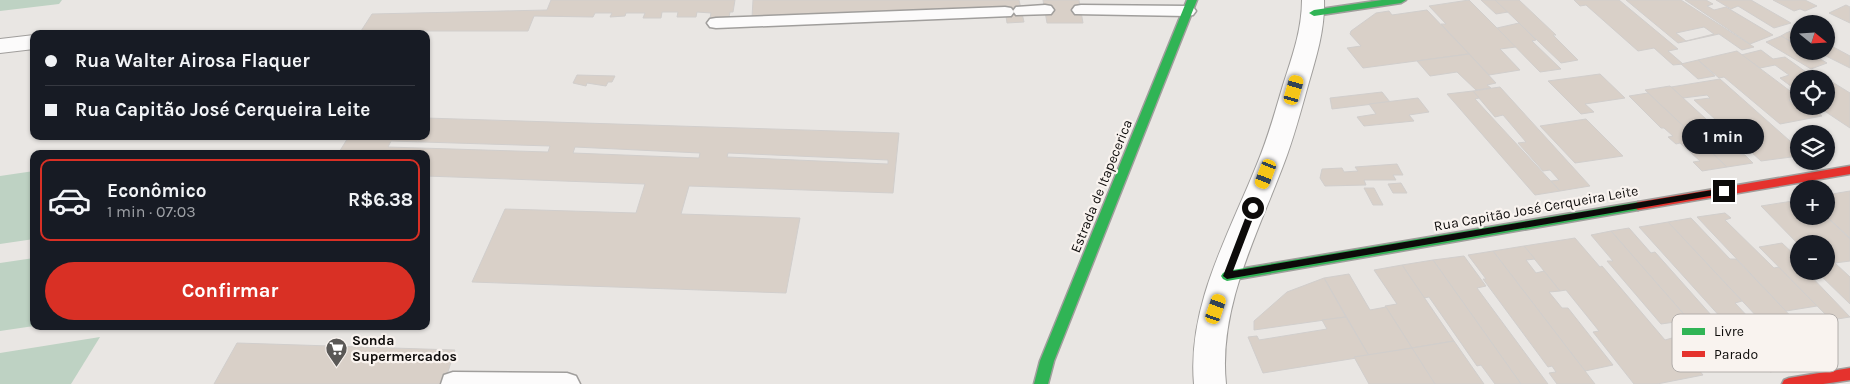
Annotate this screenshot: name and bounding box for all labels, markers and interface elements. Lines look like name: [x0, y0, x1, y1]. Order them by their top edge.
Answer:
north arrow: [1790, 15, 1835, 60]
map controls: [1790, 15, 1835, 280]
text: Rua Walter Airosa Flaquer: [75, 50, 310, 72]
button: locate: [1790, 70, 1835, 115]
car: [1282, 74, 1305, 106]
text: Rua Capitão José Cerqueira Leite: [75, 99, 370, 121]
street label: Estrada de Itapecerica: [1067, 117, 1136, 255]
callout: 1 min: [1683, 119, 1765, 154]
button: layers: [1790, 125, 1835, 170]
text: 1 min: [1703, 127, 1743, 146]
car: [1253, 157, 1278, 191]
icon: car: [47, 178, 92, 223]
text: Econômico: [107, 180, 207, 202]
route end: [1713, 180, 1735, 202]
button: +: [1790, 180, 1835, 225]
street label: Rua Capitão José Cerqueira Leite: [1433, 182, 1640, 235]
text: R$6.38: [348, 189, 413, 211]
route start: [1242, 197, 1264, 219]
text: 1 min · 07:03: [107, 202, 196, 221]
button: −: [1790, 235, 1835, 280]
button: Confirmar: [45, 262, 415, 320]
car: [1204, 292, 1227, 326]
legend: [1672, 314, 1838, 372]
text: Livre: [1714, 323, 1744, 340]
place label: Sonda Supermercados: [352, 332, 457, 365]
supermarket icon: Sonda Supermercados: [324, 336, 348, 367]
text: Parado: [1714, 346, 1758, 363]

